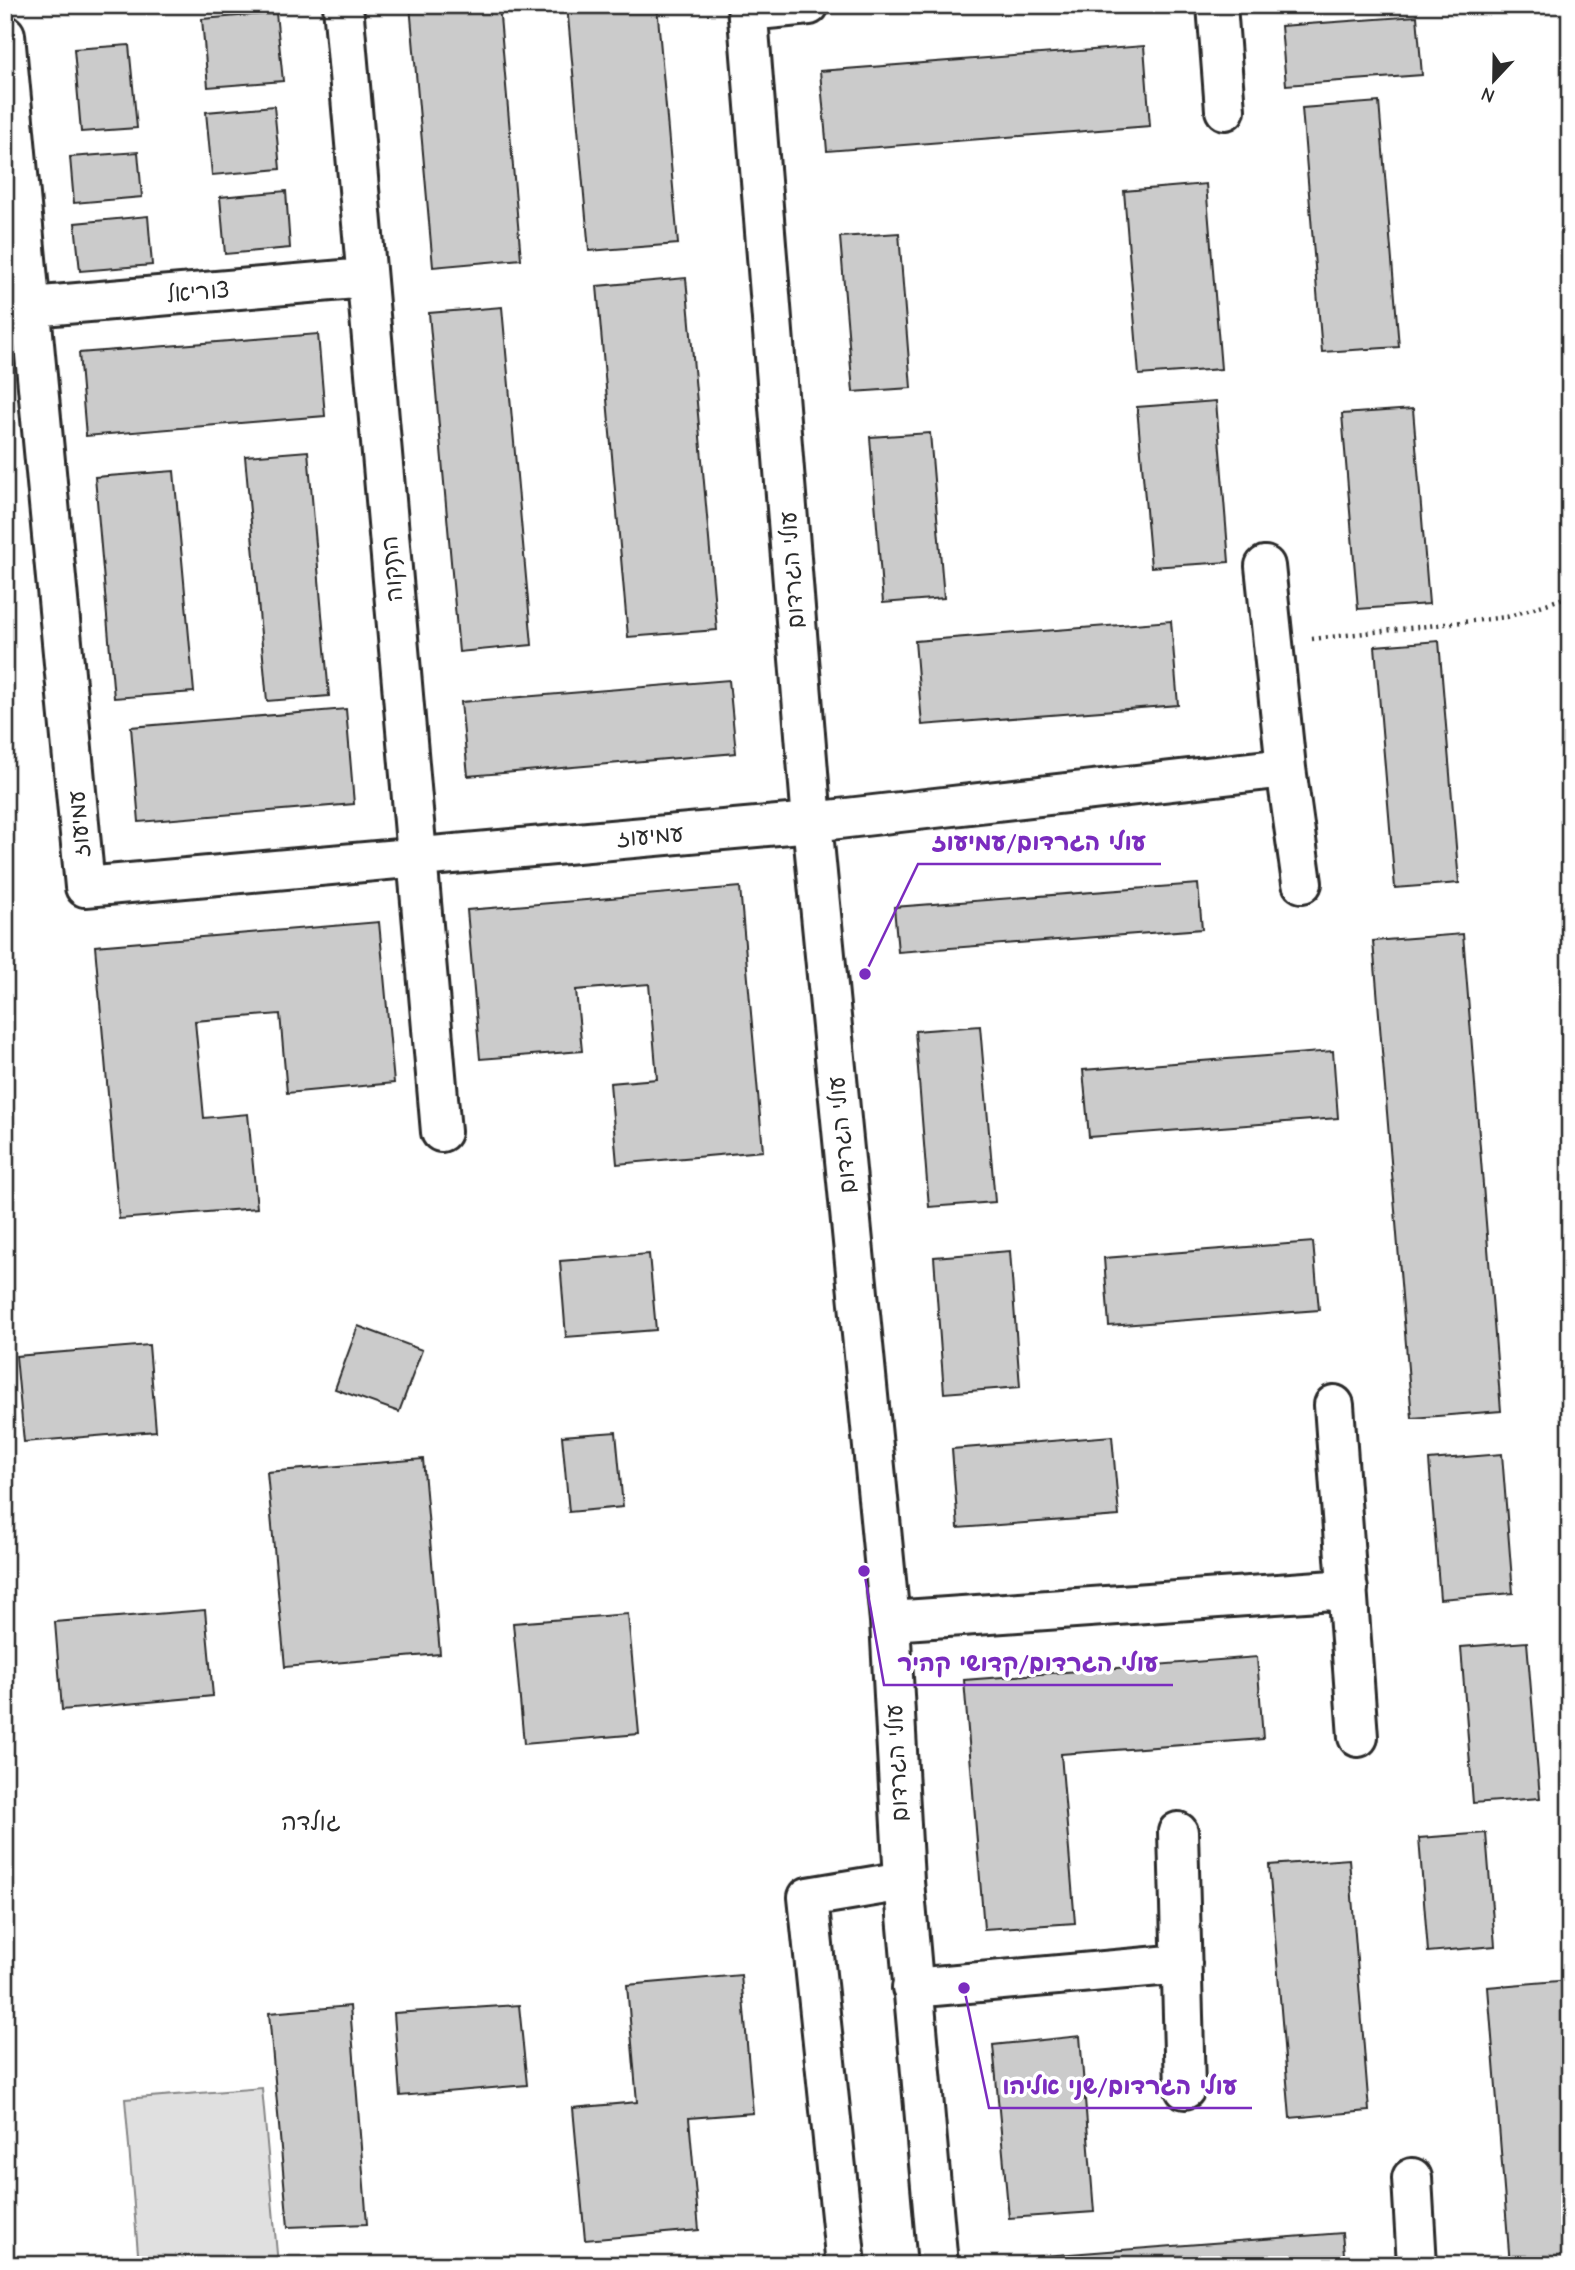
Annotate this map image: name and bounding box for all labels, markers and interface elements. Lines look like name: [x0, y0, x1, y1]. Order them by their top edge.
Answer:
north arrow: [1460, 46, 1530, 116]
text: N: [1478, 82, 1498, 107]
street label: צוריאל: [165, 276, 231, 308]
street label: עולי הגרדום: [774, 510, 810, 630]
street label: התקוה: [376, 535, 408, 603]
street label: עמיעוז: [63, 789, 95, 859]
callout: עולי הגרדום/עמיעוז: [918, 819, 1161, 864]
street label: עמיעוז: [615, 820, 685, 852]
text: עולי הגרדום/עמיעוז: [932, 828, 1147, 856]
street label: עולי הגרדום: [822, 1075, 862, 1195]
callout: עולי הגרדום/קדושי קהיר: [884, 1640, 1173, 1685]
text: עולי הגרדום/קדושי קהיר: [898, 1649, 1159, 1678]
street label: עולי הגרדום: [880, 1704, 914, 1822]
district label: גולדה: [281, 1808, 341, 1836]
callout: עולי הגרדום/שני אליהו: [989, 2063, 1252, 2108]
text: עולי הגרדום/שני אליהו: [1003, 2072, 1238, 2100]

